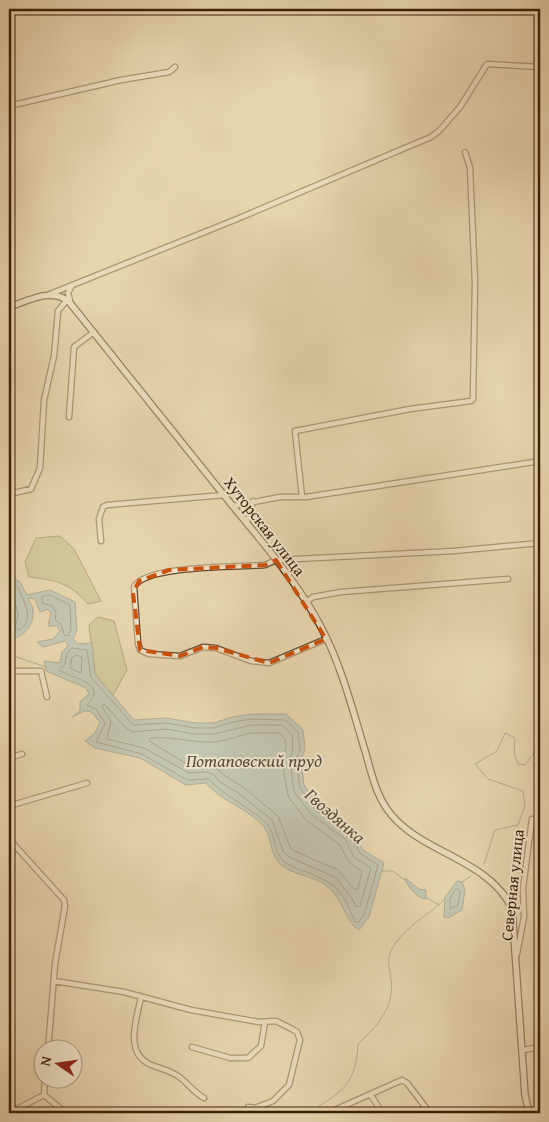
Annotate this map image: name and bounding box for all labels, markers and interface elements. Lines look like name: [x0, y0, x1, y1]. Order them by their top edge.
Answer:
street label: Хуторская улица: [218, 471, 312, 581]
water label: Потаповский пруд: [186, 747, 322, 774]
water label: Гвоздянка: [298, 781, 372, 850]
street label: Северная улица: [494, 828, 530, 942]
north arrow: [32, 1040, 82, 1090]
text: N: [35, 1054, 56, 1068]

